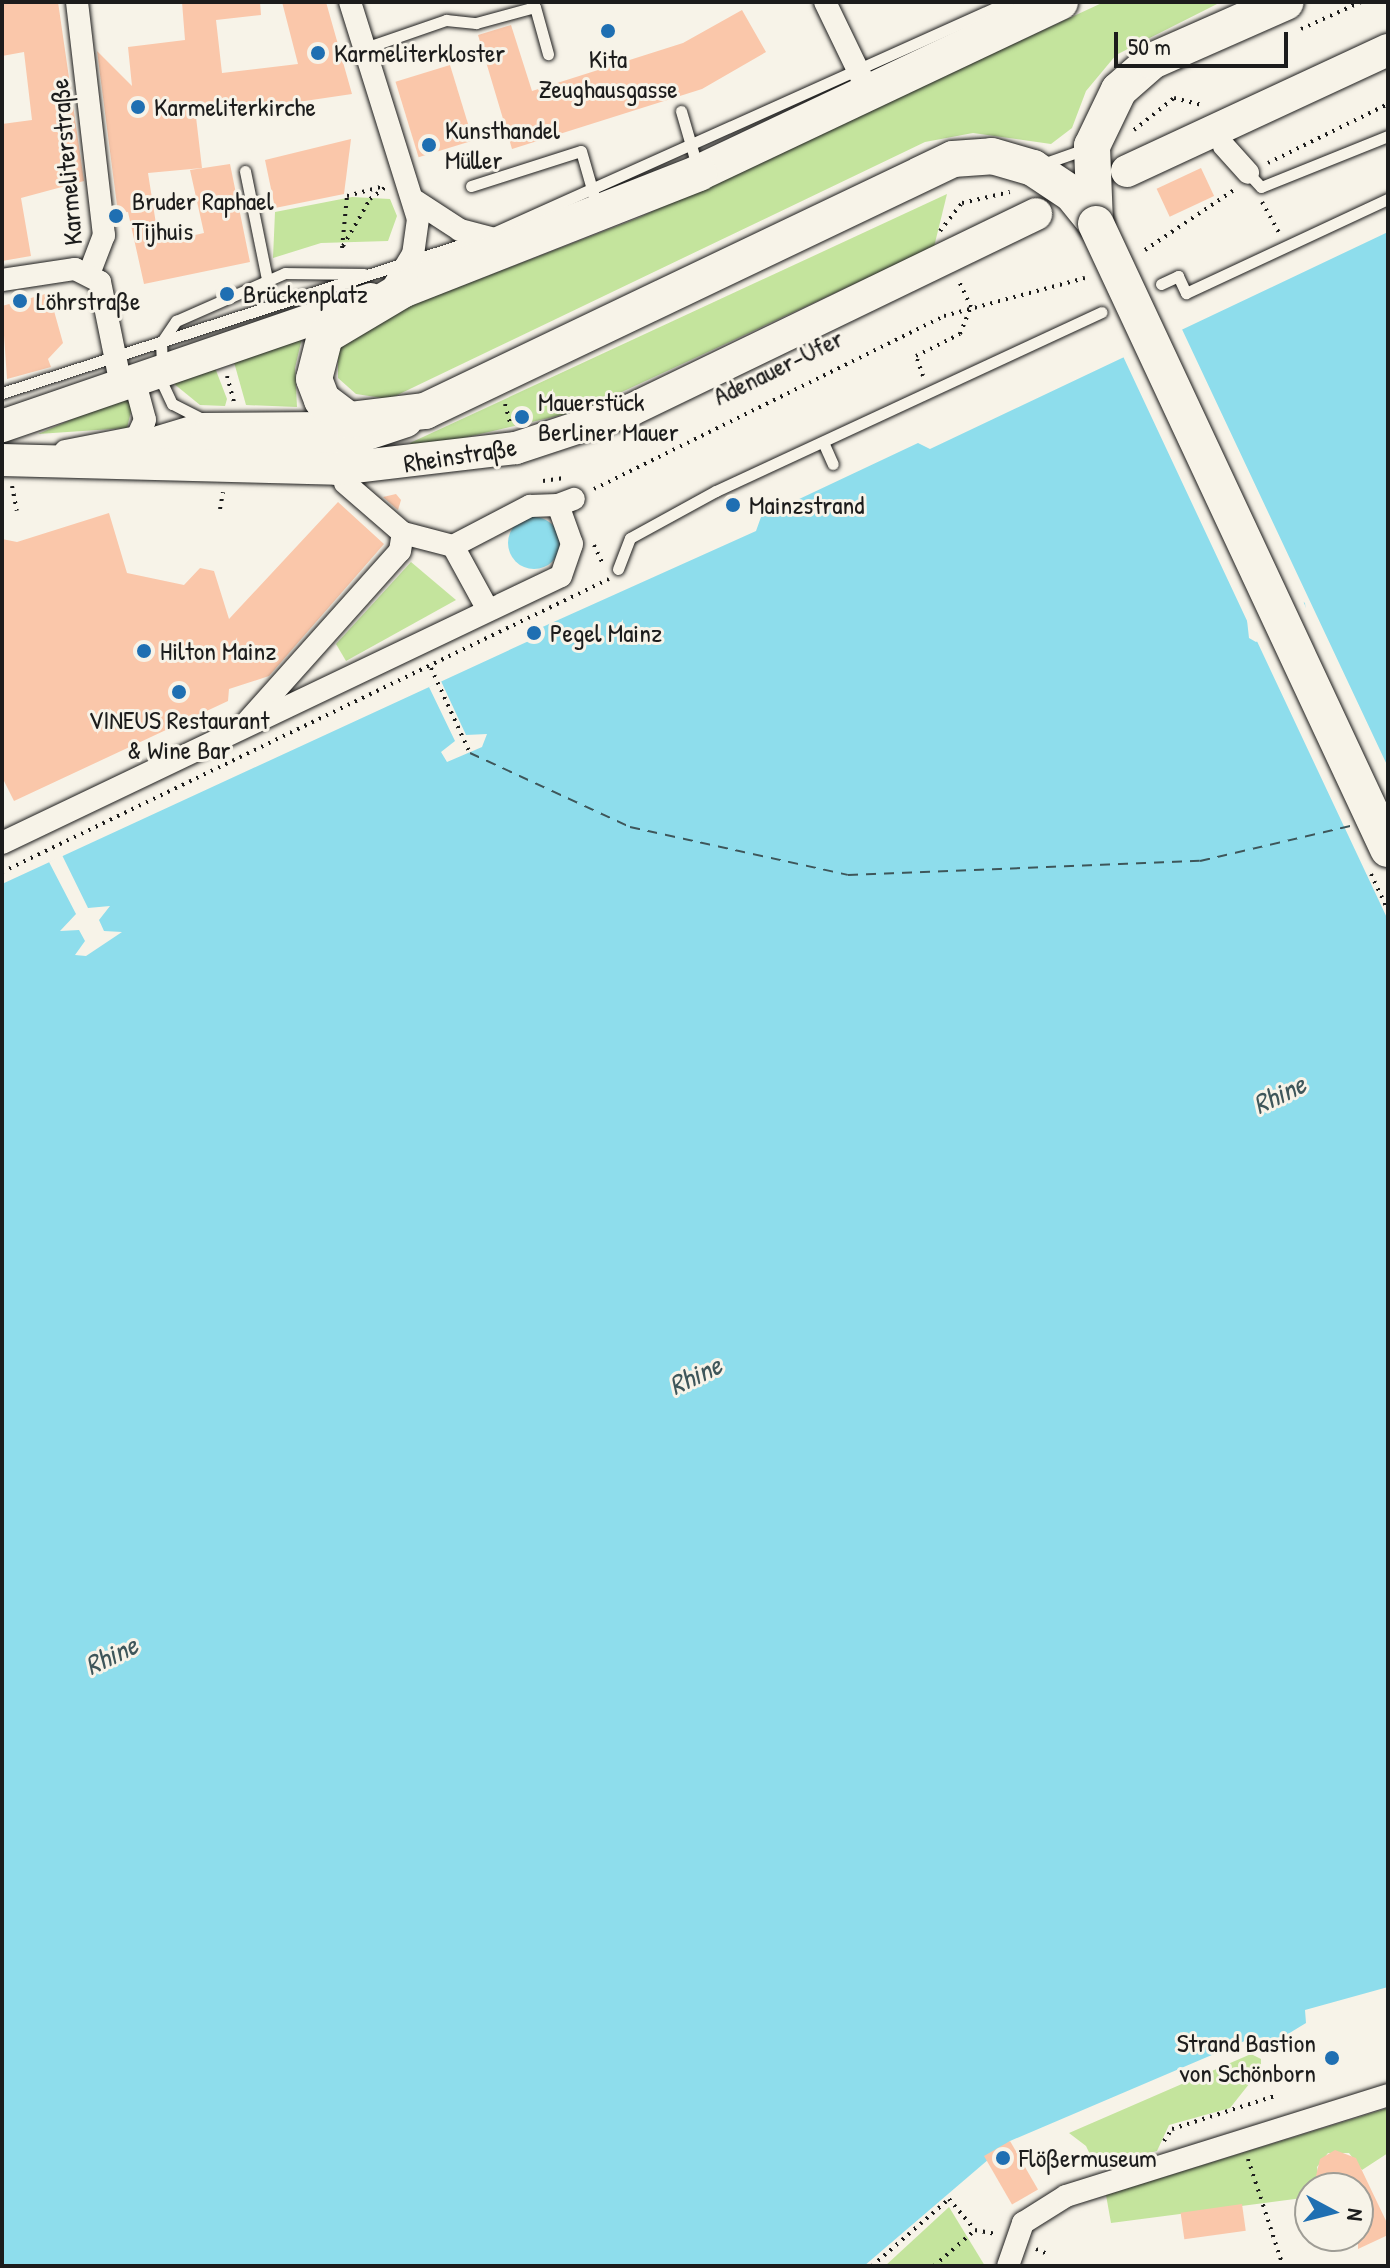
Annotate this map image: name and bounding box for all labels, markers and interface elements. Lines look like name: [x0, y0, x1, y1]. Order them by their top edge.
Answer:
scale bar: [1118, 16, 1292, 66]
marker: Kita Zeughausgasse: [599, 22, 617, 40]
text: 50 m: [1128, 30, 1171, 62]
place label: Karmeliterkloster: [334, 37, 505, 69]
place label: Kita Zeughausgasse: [538, 43, 678, 104]
marker: Karmeliterkloster: [309, 44, 327, 62]
street label: Karmeliterstraße: [43, 77, 89, 247]
place label: Karmeliterkirche: [154, 91, 316, 123]
marker: Karmeliterkirche: [129, 98, 147, 116]
place label: Kunsthandel Müller: [445, 114, 560, 176]
marker: Kunsthandel Müller: [420, 136, 438, 154]
place label: Bruder Raphael Tijhuis: [132, 185, 274, 246]
marker: Bruder Raphael Tijhuis: [107, 207, 125, 225]
place label: Brückenplatz: [243, 278, 368, 310]
place label: Löhrstraße: [36, 285, 140, 317]
marker: Brückenplatz: [218, 285, 236, 303]
marker: Löhrstraße: [11, 292, 29, 310]
street label: Adenauer-Ufer: [708, 322, 848, 412]
place label: Mauerstück Berliner Mauer: [538, 386, 679, 448]
marker: Mauerstück Berliner Mauer: [513, 408, 531, 426]
street label: Rheinstraße: [401, 431, 519, 479]
place label: Mainzstrand: [749, 489, 864, 521]
marker: Mainzstrand: [724, 496, 742, 514]
place label: Pegel Mainz: [550, 617, 662, 649]
marker: Pegel Mainz: [525, 624, 543, 642]
place label: Hilton Mainz: [160, 635, 276, 667]
marker: Hilton Mainz: [135, 642, 153, 660]
marker: VINEUS Restaurant & Wine Bar: [170, 683, 188, 701]
place label: VINEUS Restaurant & Wine Bar: [89, 704, 269, 766]
water label: Rhine: [1247, 1067, 1311, 1121]
water label: Rhine: [663, 1348, 727, 1402]
water label: Rhine: [79, 1628, 143, 1682]
place label: Strand Bastion von Schönborn: [1177, 2027, 1316, 2088]
marker: Strand Bastion von Schönborn: [1323, 2049, 1341, 2067]
place label: Flößermuseum: [1019, 2142, 1157, 2174]
marker: Flößermuseum: [994, 2149, 1012, 2167]
north arrow: [1294, 2172, 1374, 2252]
text: N: [1340, 2207, 1371, 2222]

